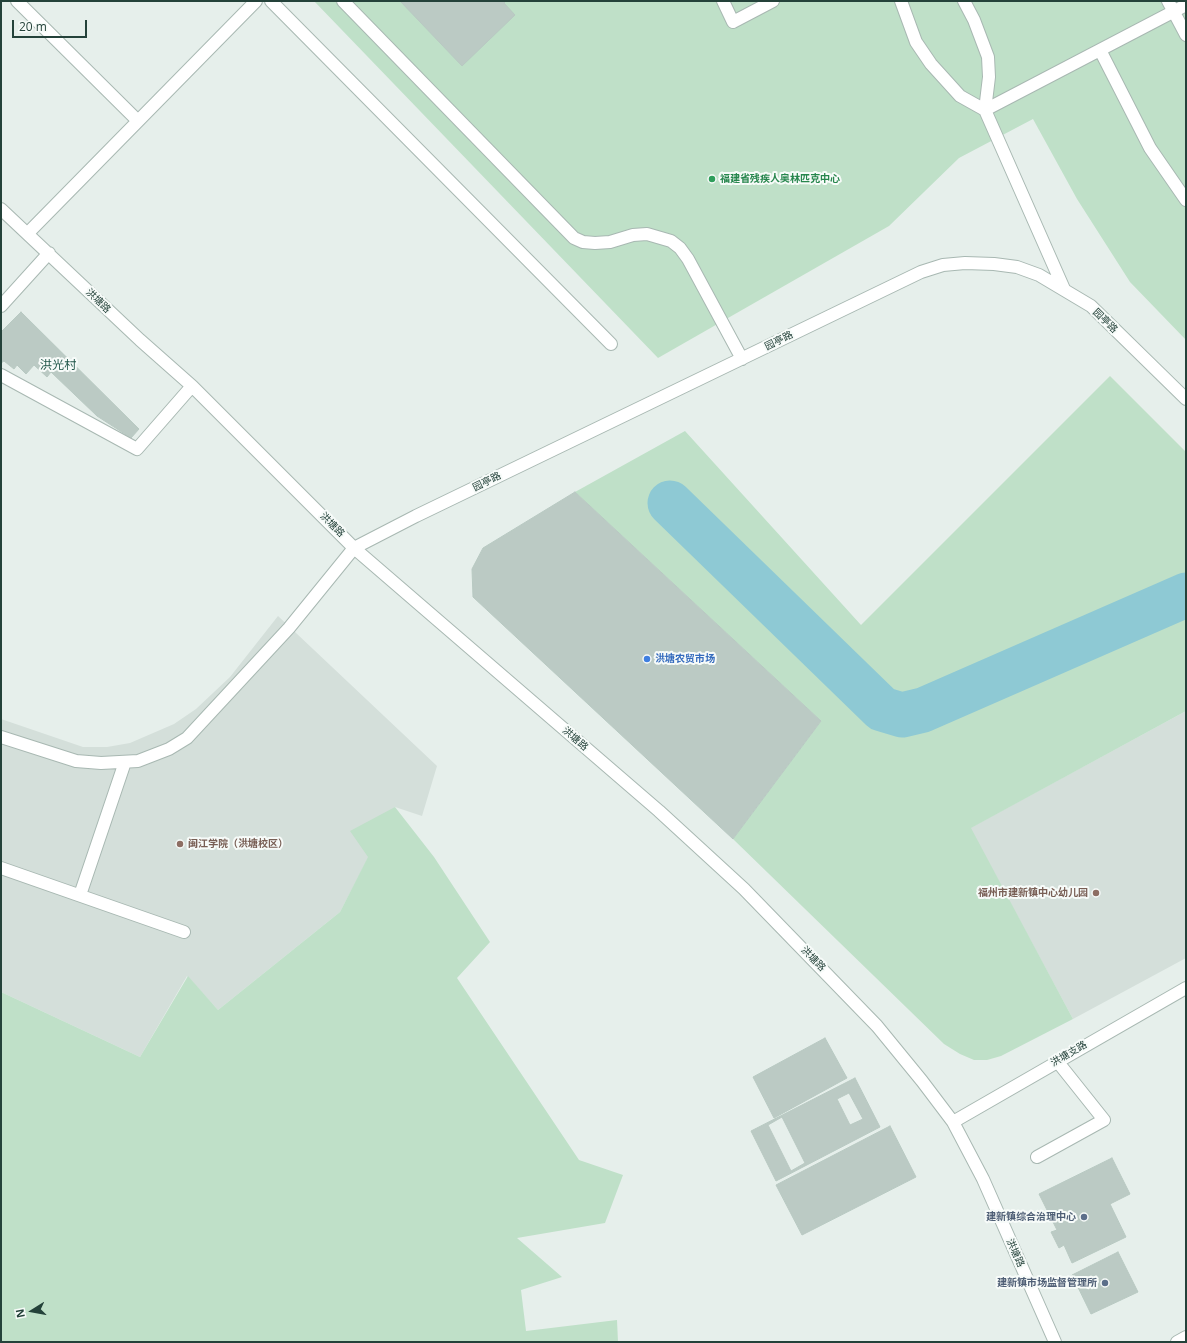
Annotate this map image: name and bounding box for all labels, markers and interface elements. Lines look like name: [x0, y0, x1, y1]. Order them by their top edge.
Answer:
scale bar: [14, 12, 89, 38]
text: 20 m: [19, 18, 47, 35]
place label: 福建省残疾人奥林匹克中心: [720, 173, 840, 185]
marker: 福建省残疾人奥林匹克中心: [707, 174, 717, 184]
street label: 洪塘路: [83, 286, 113, 316]
street label: 园亭路: [1090, 306, 1120, 336]
street label: 园亭路: [763, 329, 795, 353]
district label: 洪光村: [40, 359, 76, 373]
street label: 园亭路: [471, 470, 503, 494]
street label: 洪塘路: [317, 510, 347, 540]
place label: 洪塘农贸市场: [655, 653, 715, 665]
marker: 洪塘农贸市场: [642, 654, 652, 664]
street label: 洪塘路: [560, 725, 590, 753]
place label: 闽江学院（洪塘校区）: [188, 838, 288, 850]
marker: 闽江学院（洪塘校区）: [175, 839, 185, 849]
place label: 福州市建新镇中心幼儿园: [978, 887, 1088, 899]
marker: 福州市建新镇中心幼儿园: [1091, 888, 1101, 898]
street label: 洪塘路: [798, 944, 828, 974]
street label: 洪塘支路: [1049, 1039, 1089, 1069]
place label: 建新镇综合治理中心: [986, 1211, 1076, 1223]
marker: 建新镇综合治理中心: [1079, 1212, 1089, 1222]
street label: 洪塘路: [1003, 1237, 1027, 1269]
place label: 建新镇市场监督管理所: [997, 1277, 1097, 1289]
marker: 建新镇市场监督管理所: [1100, 1278, 1110, 1288]
north arrow: [12, 1291, 52, 1331]
text: N: [12, 1308, 28, 1319]

